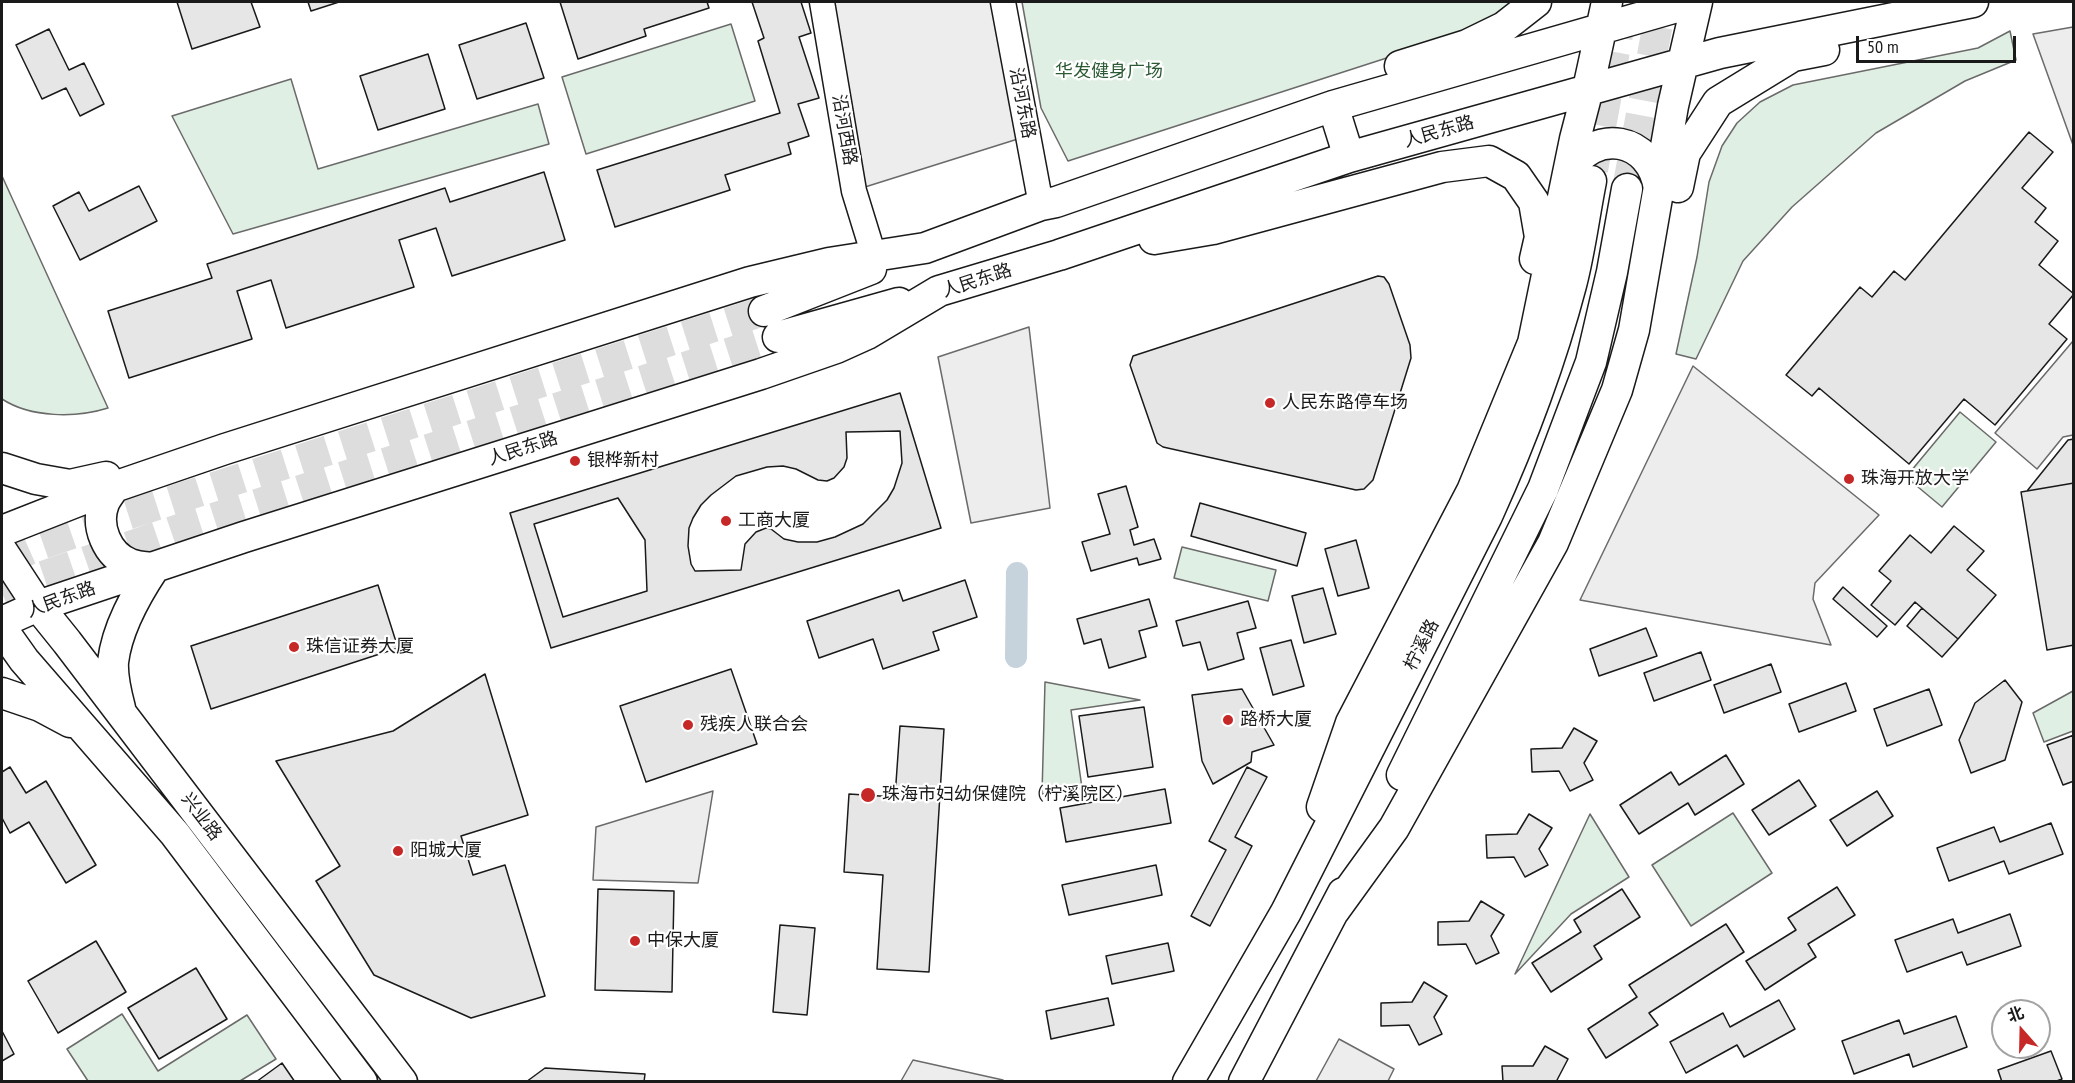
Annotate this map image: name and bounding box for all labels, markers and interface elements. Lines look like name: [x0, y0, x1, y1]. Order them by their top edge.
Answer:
scale bar: [1859, 24, 2020, 62]
text: 50 m: [1867, 35, 1899, 58]
park label: 华发健身广场: [1055, 61, 1163, 83]
street label: 沿河东路: [1005, 66, 1039, 140]
street label: 沿河西路: [827, 93, 861, 167]
street label: 人民东路: [1401, 112, 1477, 152]
street label: 人民东路: [939, 260, 1015, 302]
place label: 人民东路停车场: [1282, 392, 1408, 414]
marker: 人民东路停车场: [1263, 396, 1277, 410]
street label: 人民东路: [485, 428, 561, 470]
place label: 银桦新村: [587, 450, 659, 472]
marker: 银桦新村: [568, 454, 582, 468]
place label: 珠海开放大学: [1861, 468, 1969, 490]
marker: 珠海开放大学: [1842, 472, 1856, 486]
place label: 工商大厦: [738, 510, 810, 532]
marker: 工商大厦: [719, 514, 733, 528]
street label: 人民东路: [23, 578, 99, 622]
street label: 柠溪路: [1400, 616, 1444, 674]
place label: 珠信证券大厦: [306, 636, 414, 658]
marker: 珠信证券大厦: [287, 640, 301, 654]
place label: 路桥大厦: [1240, 709, 1312, 731]
marker: 路桥大厦: [1221, 713, 1235, 727]
place label: 残疾人联合会: [700, 714, 808, 736]
marker: 残疾人联合会: [681, 718, 695, 732]
place label: 珠海市妇幼保健院（柠溪院区）: [882, 784, 1134, 806]
marker: 珠海市妇幼保健院（柠溪院区）: [859, 786, 877, 804]
street label: 兴业路: [176, 789, 226, 845]
place label: 阳城大厦: [410, 840, 482, 862]
marker: 阳城大厦: [391, 844, 405, 858]
place label: 中保大厦: [647, 930, 719, 952]
marker: 中保大厦: [628, 934, 642, 948]
north arrow: [1991, 999, 2051, 1059]
text: 北: [2005, 1002, 2026, 1026]

